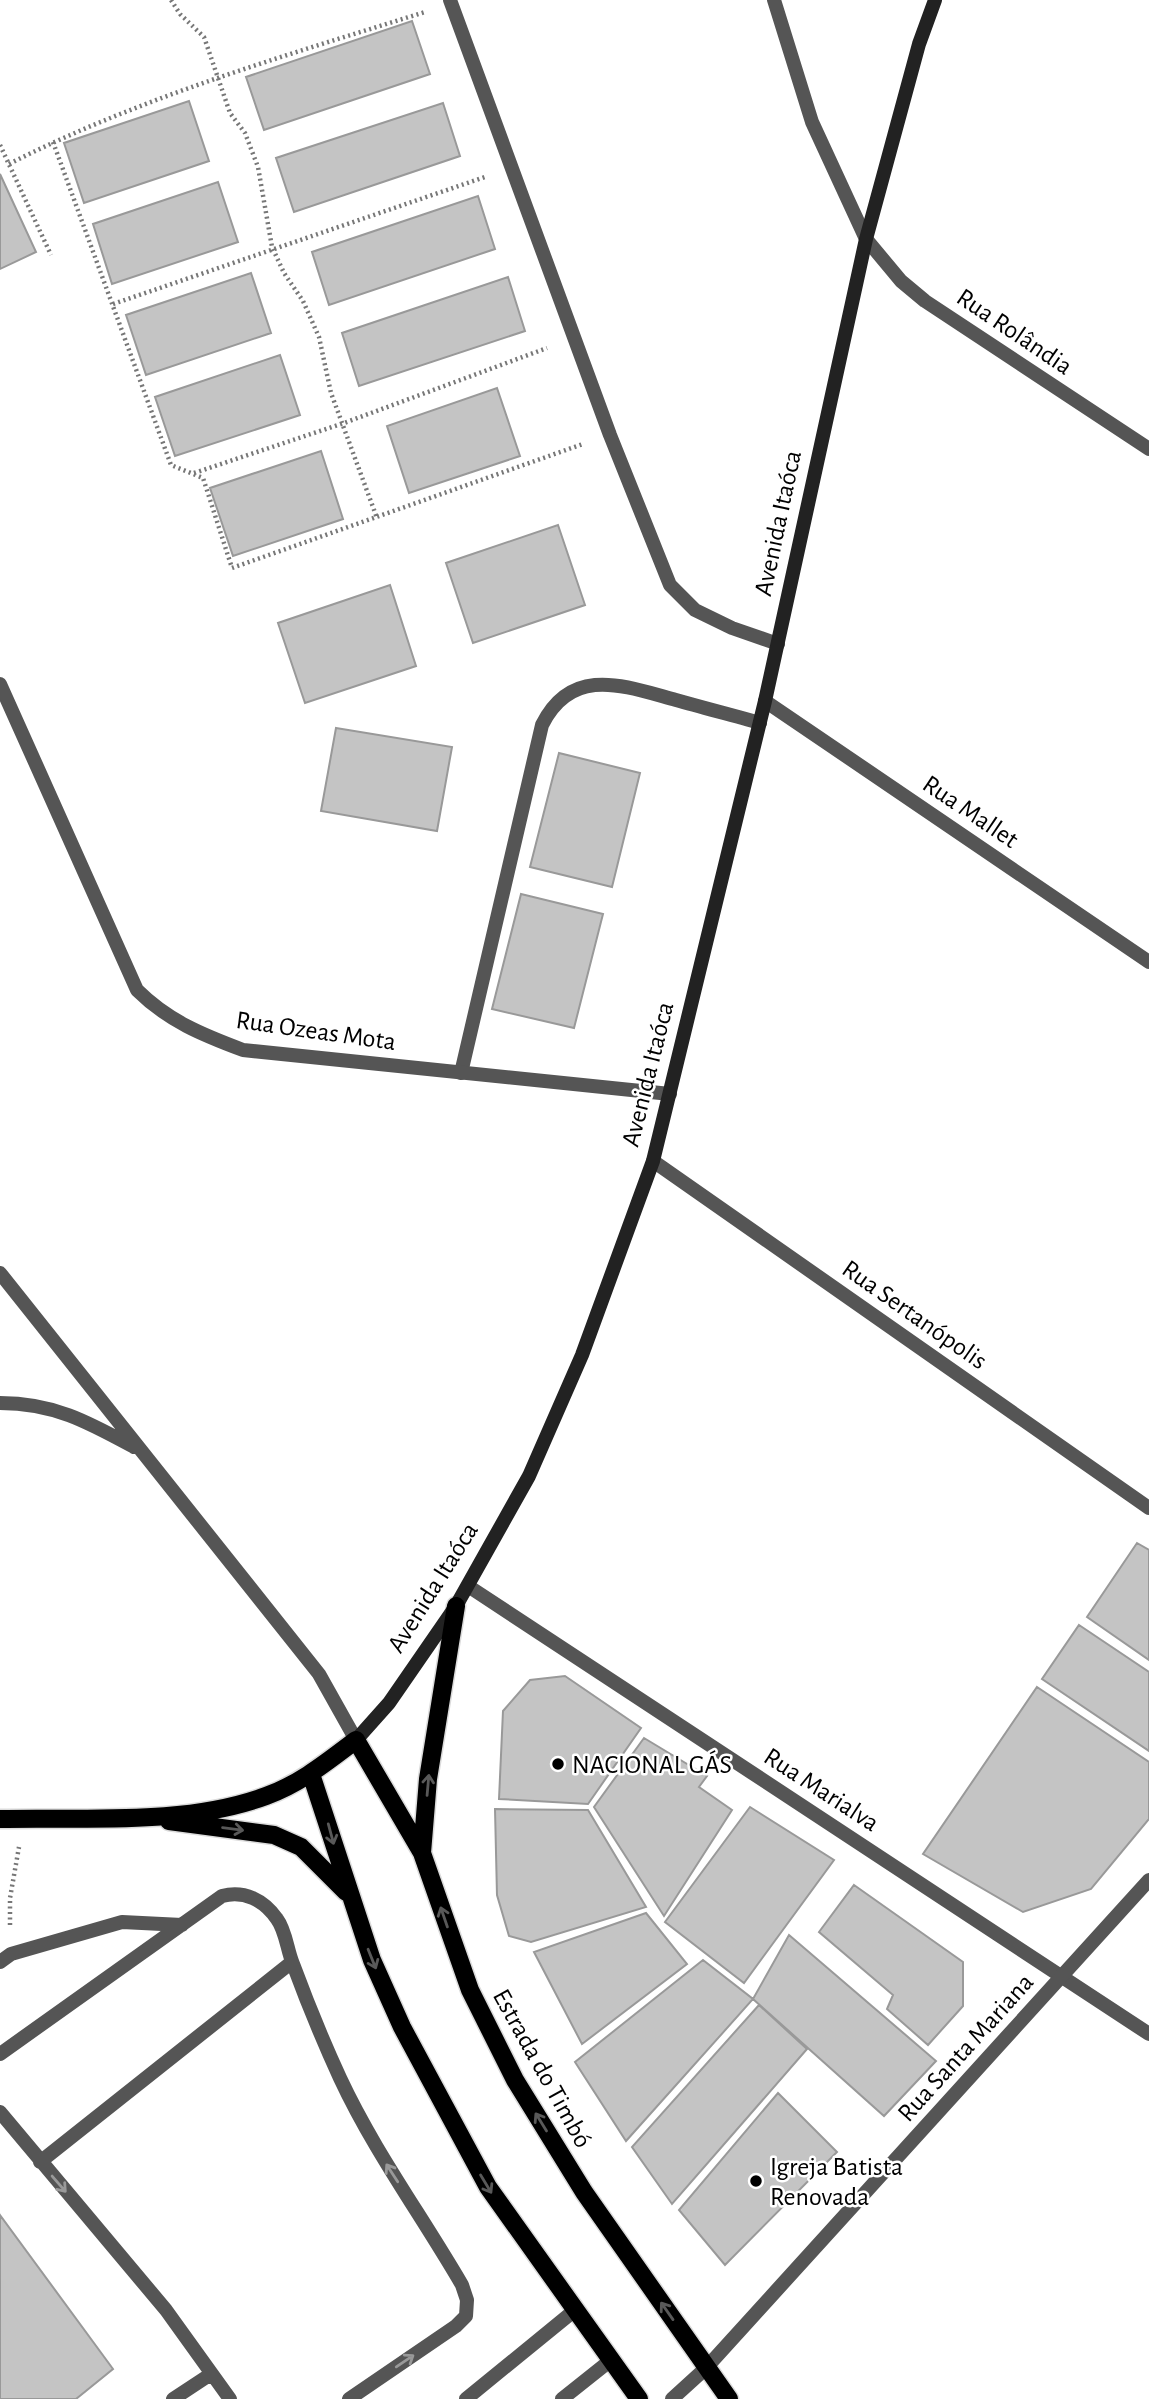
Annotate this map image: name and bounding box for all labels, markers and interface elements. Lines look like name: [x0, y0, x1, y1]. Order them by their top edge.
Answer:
street label: Rua Rolândia: [952, 284, 1077, 380]
street label: Avenida Itaóca: [750, 448, 806, 598]
street label: Rua Mallet: [918, 771, 1023, 853]
street label: Avenida Itaóca: [617, 999, 679, 1149]
street label: Rua Ozeas Mota: [234, 1007, 398, 1055]
street label: Rua Sertanópolis: [837, 1255, 992, 1374]
street label: Avenida Itaóca: [383, 1518, 483, 1657]
street label: Rua Marialva: [759, 1743, 884, 1836]
place label: NACIONAL GÁS: [572, 1750, 732, 1778]
marker: NACIONAL GÁS: [550, 1756, 566, 1772]
one-way arrow: [421, 1774, 434, 1797]
one-way arrow: [221, 1822, 244, 1835]
one-way arrow: [325, 1822, 338, 1845]
one-way arrow: [437, 1906, 449, 1928]
one-way arrow: [366, 1948, 379, 1970]
street label: Rua Santa Mariana: [893, 1969, 1039, 2127]
street label: Estrada do Timbó: [488, 1985, 596, 2152]
one-way arrow: [533, 2113, 547, 2133]
place label: Igreja Batista Renovada: [770, 2154, 903, 2210]
one-way arrow: [385, 2163, 399, 2183]
one-way arrow: [480, 2173, 494, 2193]
marker: Igreja Batista Renovada: [748, 2173, 764, 2189]
one-way arrow: [51, 2174, 67, 2192]
one-way arrow: [660, 2302, 674, 2322]
one-way arrow: [395, 2354, 415, 2368]

